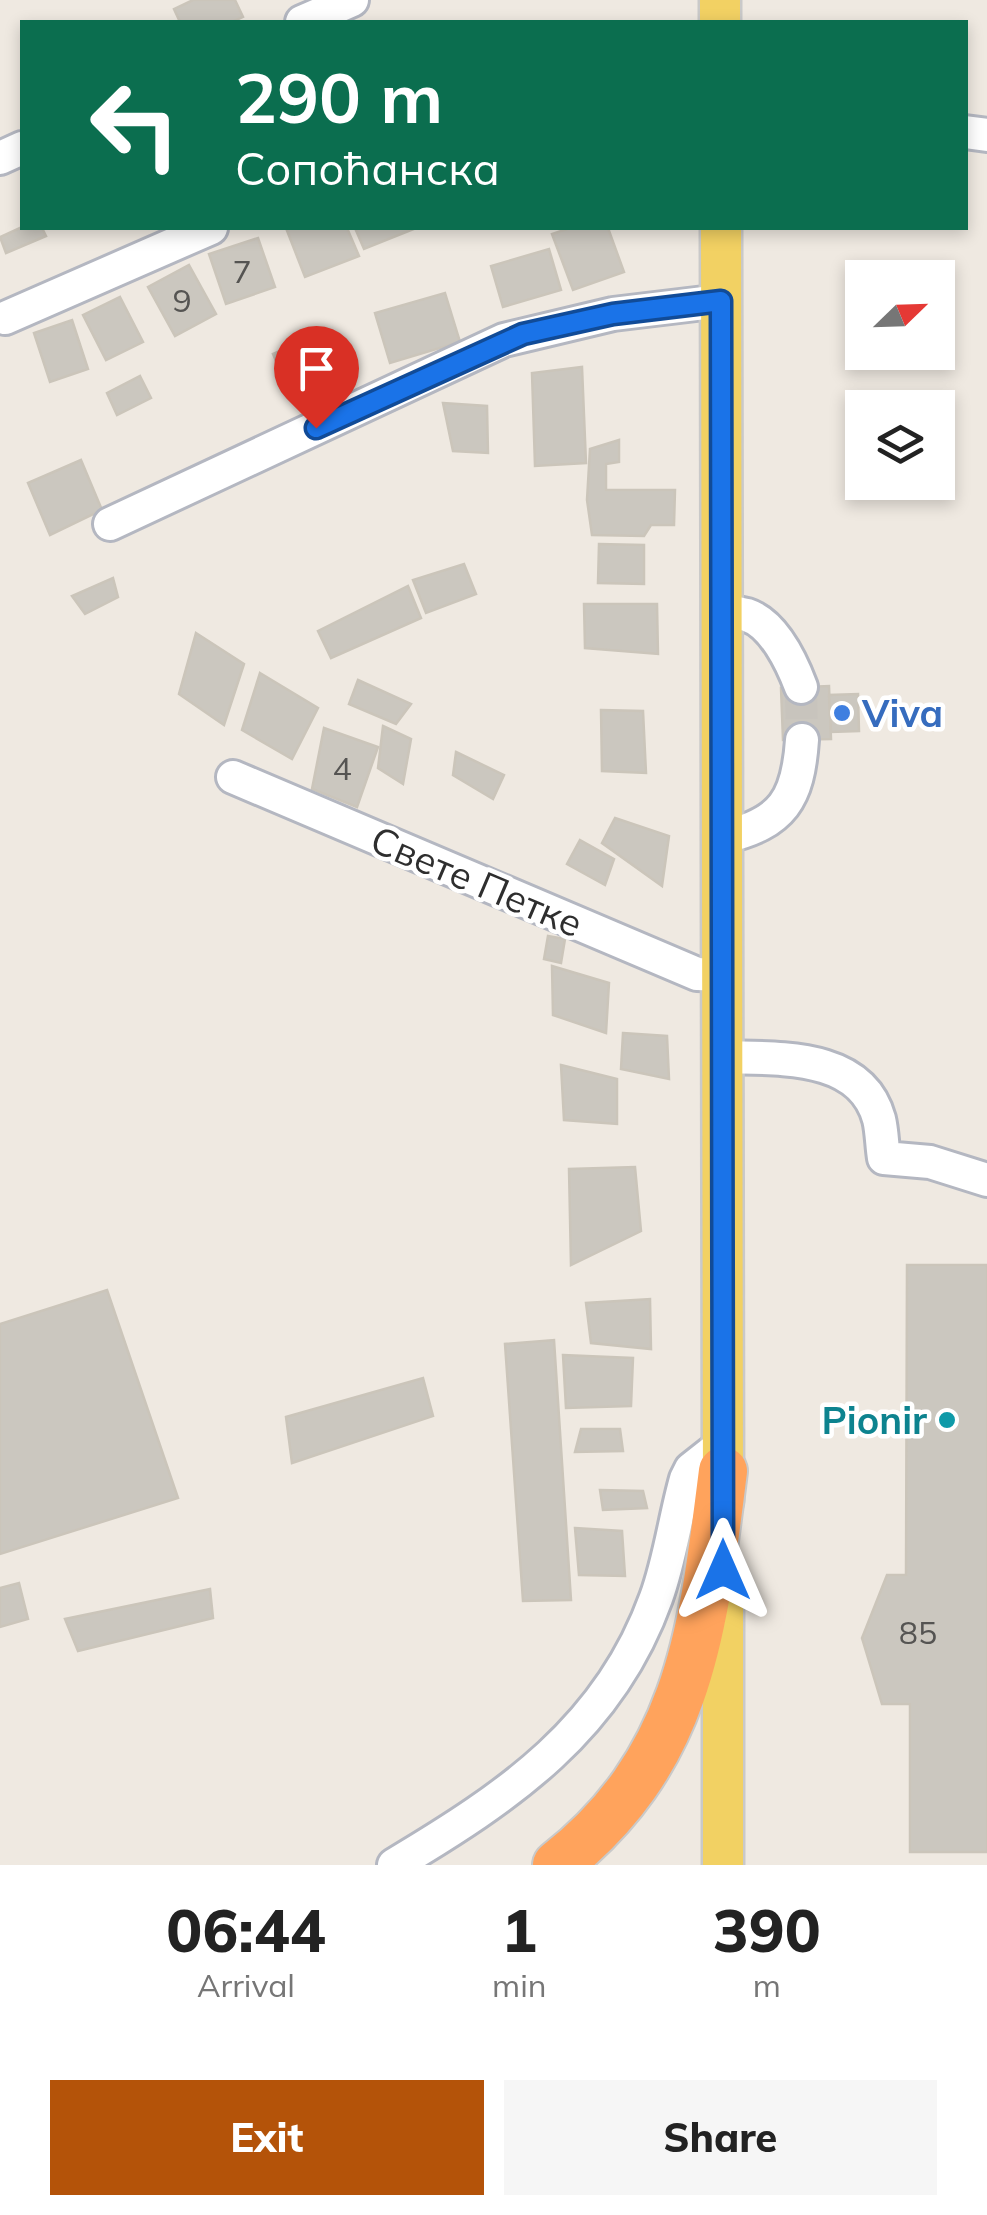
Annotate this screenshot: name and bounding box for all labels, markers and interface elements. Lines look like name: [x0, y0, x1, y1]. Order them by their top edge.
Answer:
text: 290 m: [235, 53, 443, 141]
icon: left: [70, 60, 200, 190]
text: Сопоћанска: [235, 140, 500, 196]
house number: 7: [232, 251, 252, 291]
north arrow: [845, 260, 955, 370]
map controls: [845, 260, 955, 500]
house number: 9: [172, 280, 192, 320]
pin: [274, 326, 359, 429]
icon: arrive: [289, 341, 344, 396]
button: layers: [845, 390, 955, 500]
place label: Viva: [861, 689, 943, 737]
marker: Viva: [831, 702, 853, 724]
house number: 4: [332, 748, 352, 788]
street label: Свете Петке: [364, 815, 590, 947]
place label: Pionir: [822, 1396, 927, 1444]
marker: Pionir: [936, 1409, 958, 1431]
position arrow: [671, 1518, 775, 1622]
house number: 85: [899, 1612, 937, 1652]
text: 06:44: [166, 1892, 326, 1967]
text: 1: [501, 1892, 537, 1967]
text: 390: [713, 1892, 821, 1967]
text: Arrival: [197, 1965, 295, 2005]
text: min: [492, 1965, 547, 2005]
text: m: [753, 1965, 781, 2005]
button: Exit: [50, 2080, 484, 2195]
button: Share: [504, 2080, 937, 2195]

